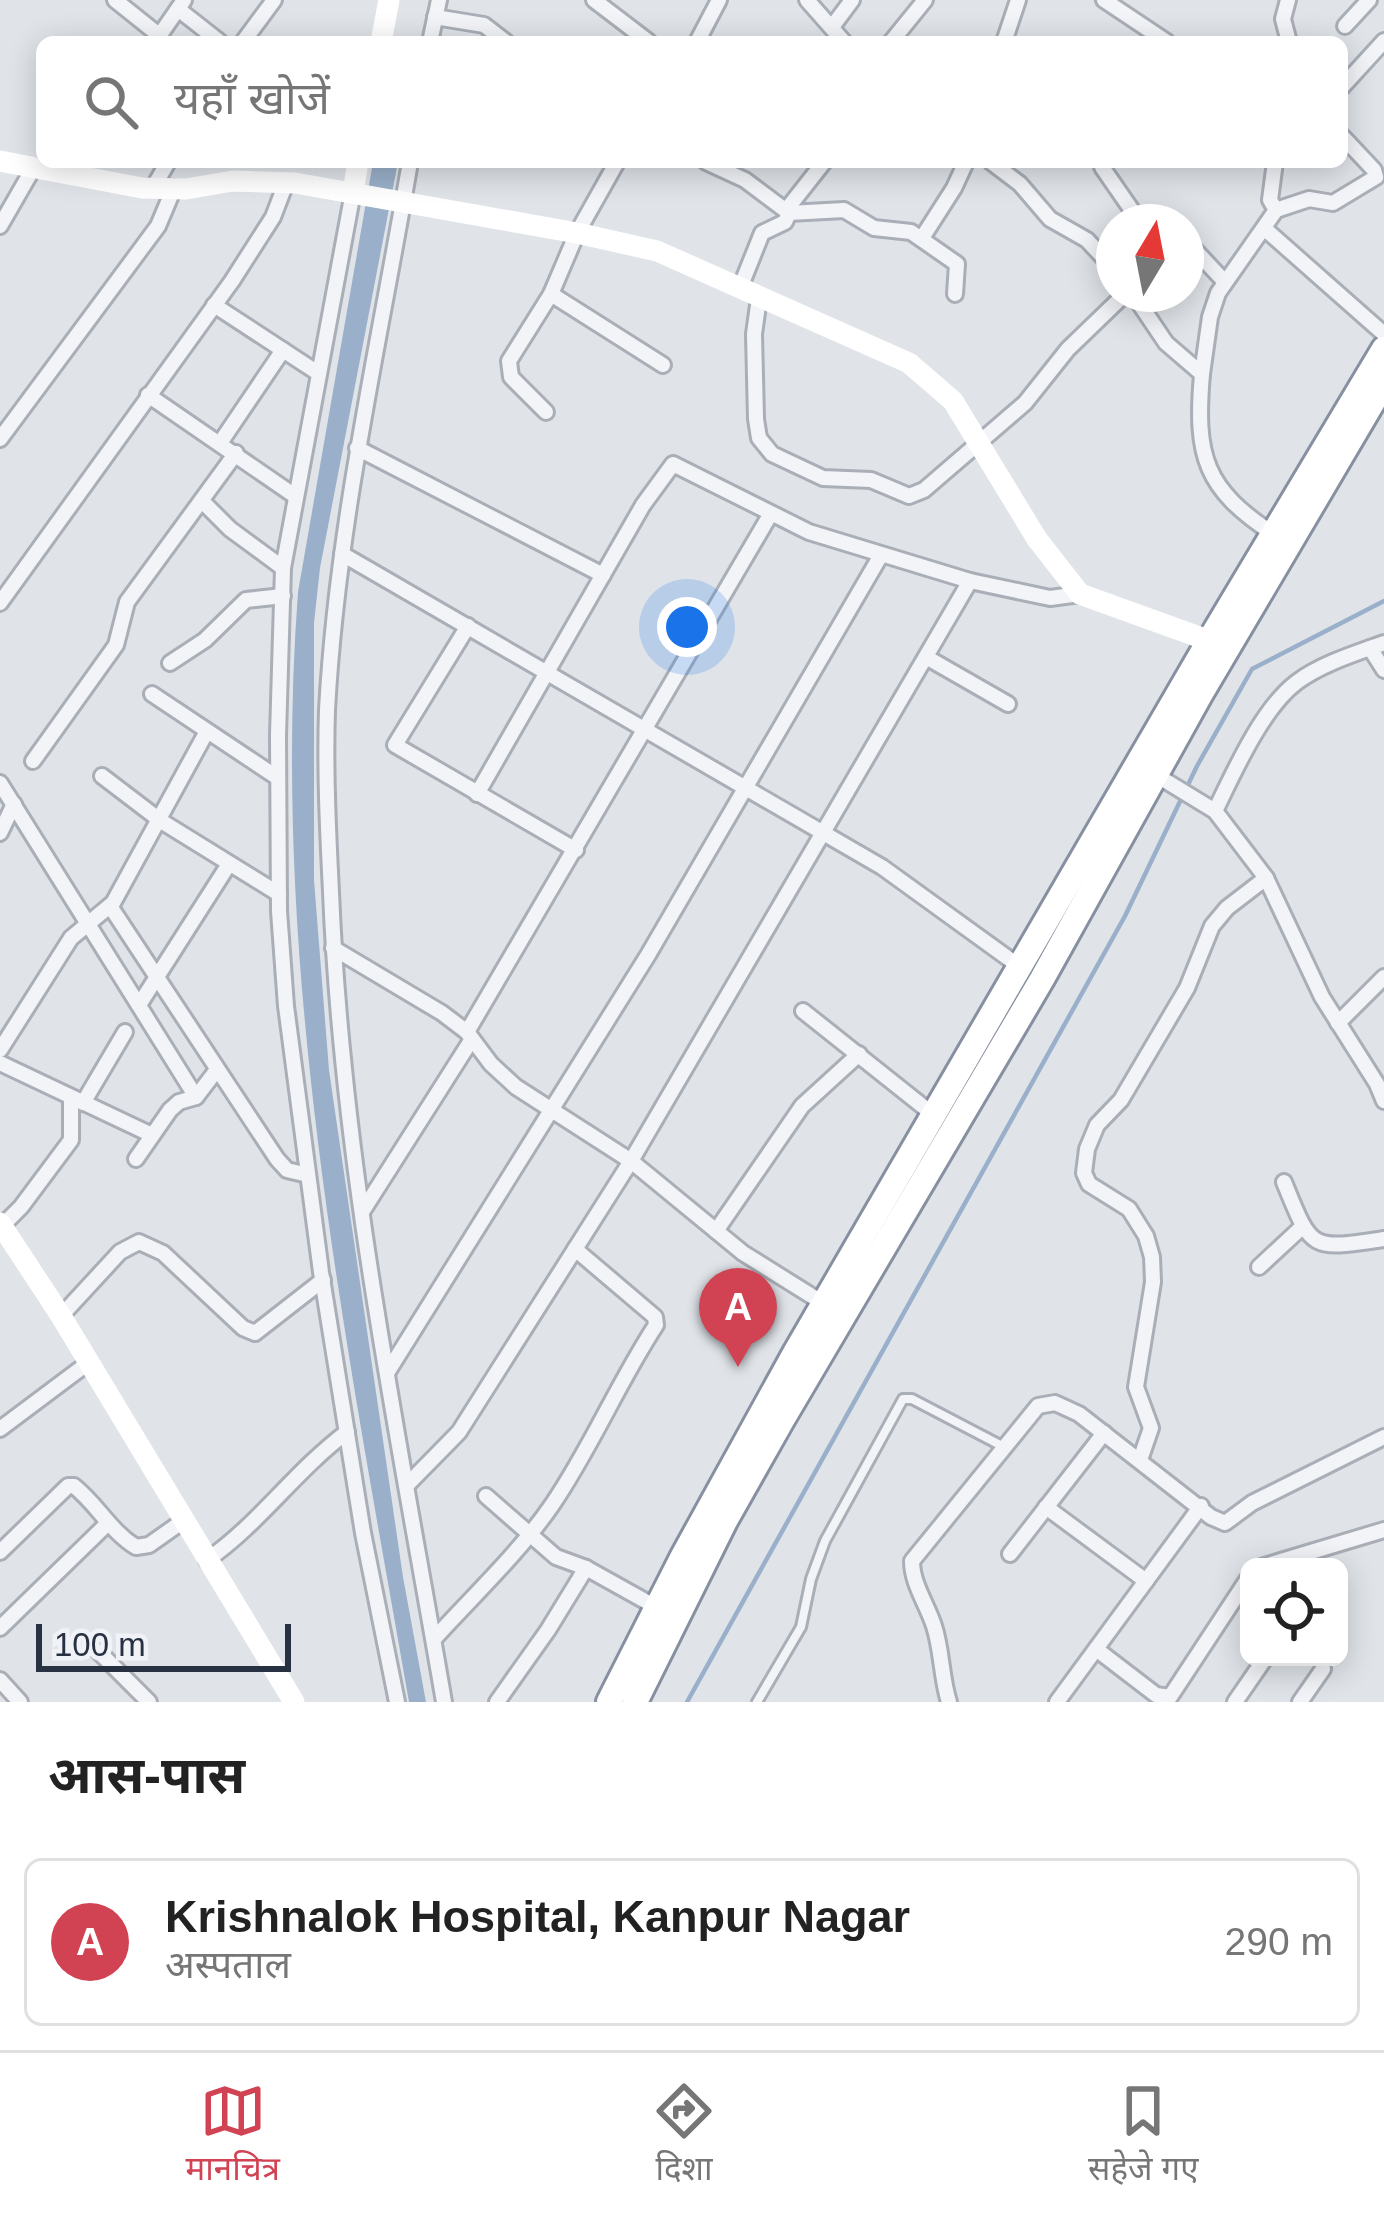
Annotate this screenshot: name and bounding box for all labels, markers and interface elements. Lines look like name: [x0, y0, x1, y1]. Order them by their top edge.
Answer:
search box: [36, 36, 1348, 168]
icon: search: [78, 69, 144, 135]
text: यहाँ खोजें: [174, 73, 330, 124]
north arrow: [1096, 204, 1204, 312]
your location: [657, 597, 717, 657]
pin: A: [699, 1268, 777, 1367]
map controls: [1240, 1558, 1348, 1666]
button: locate: [1240, 1558, 1348, 1666]
scale bar: [36, 1618, 291, 1671]
text: 100 m: [54, 1626, 146, 1663]
text: आस-पास: [48, 1747, 245, 1804]
text: Krishnalok Hospital, Kanpur Nagar: [165, 1891, 910, 1942]
text: A: [76, 1920, 104, 1963]
text: 290 m: [1225, 1920, 1333, 1963]
text: अस्पताल: [165, 1943, 291, 1986]
tab: मानचित्र: [186, 2078, 280, 2193]
tab: दिशा: [651, 2078, 717, 2193]
tab: सहेजे गए: [1088, 2078, 1198, 2193]

